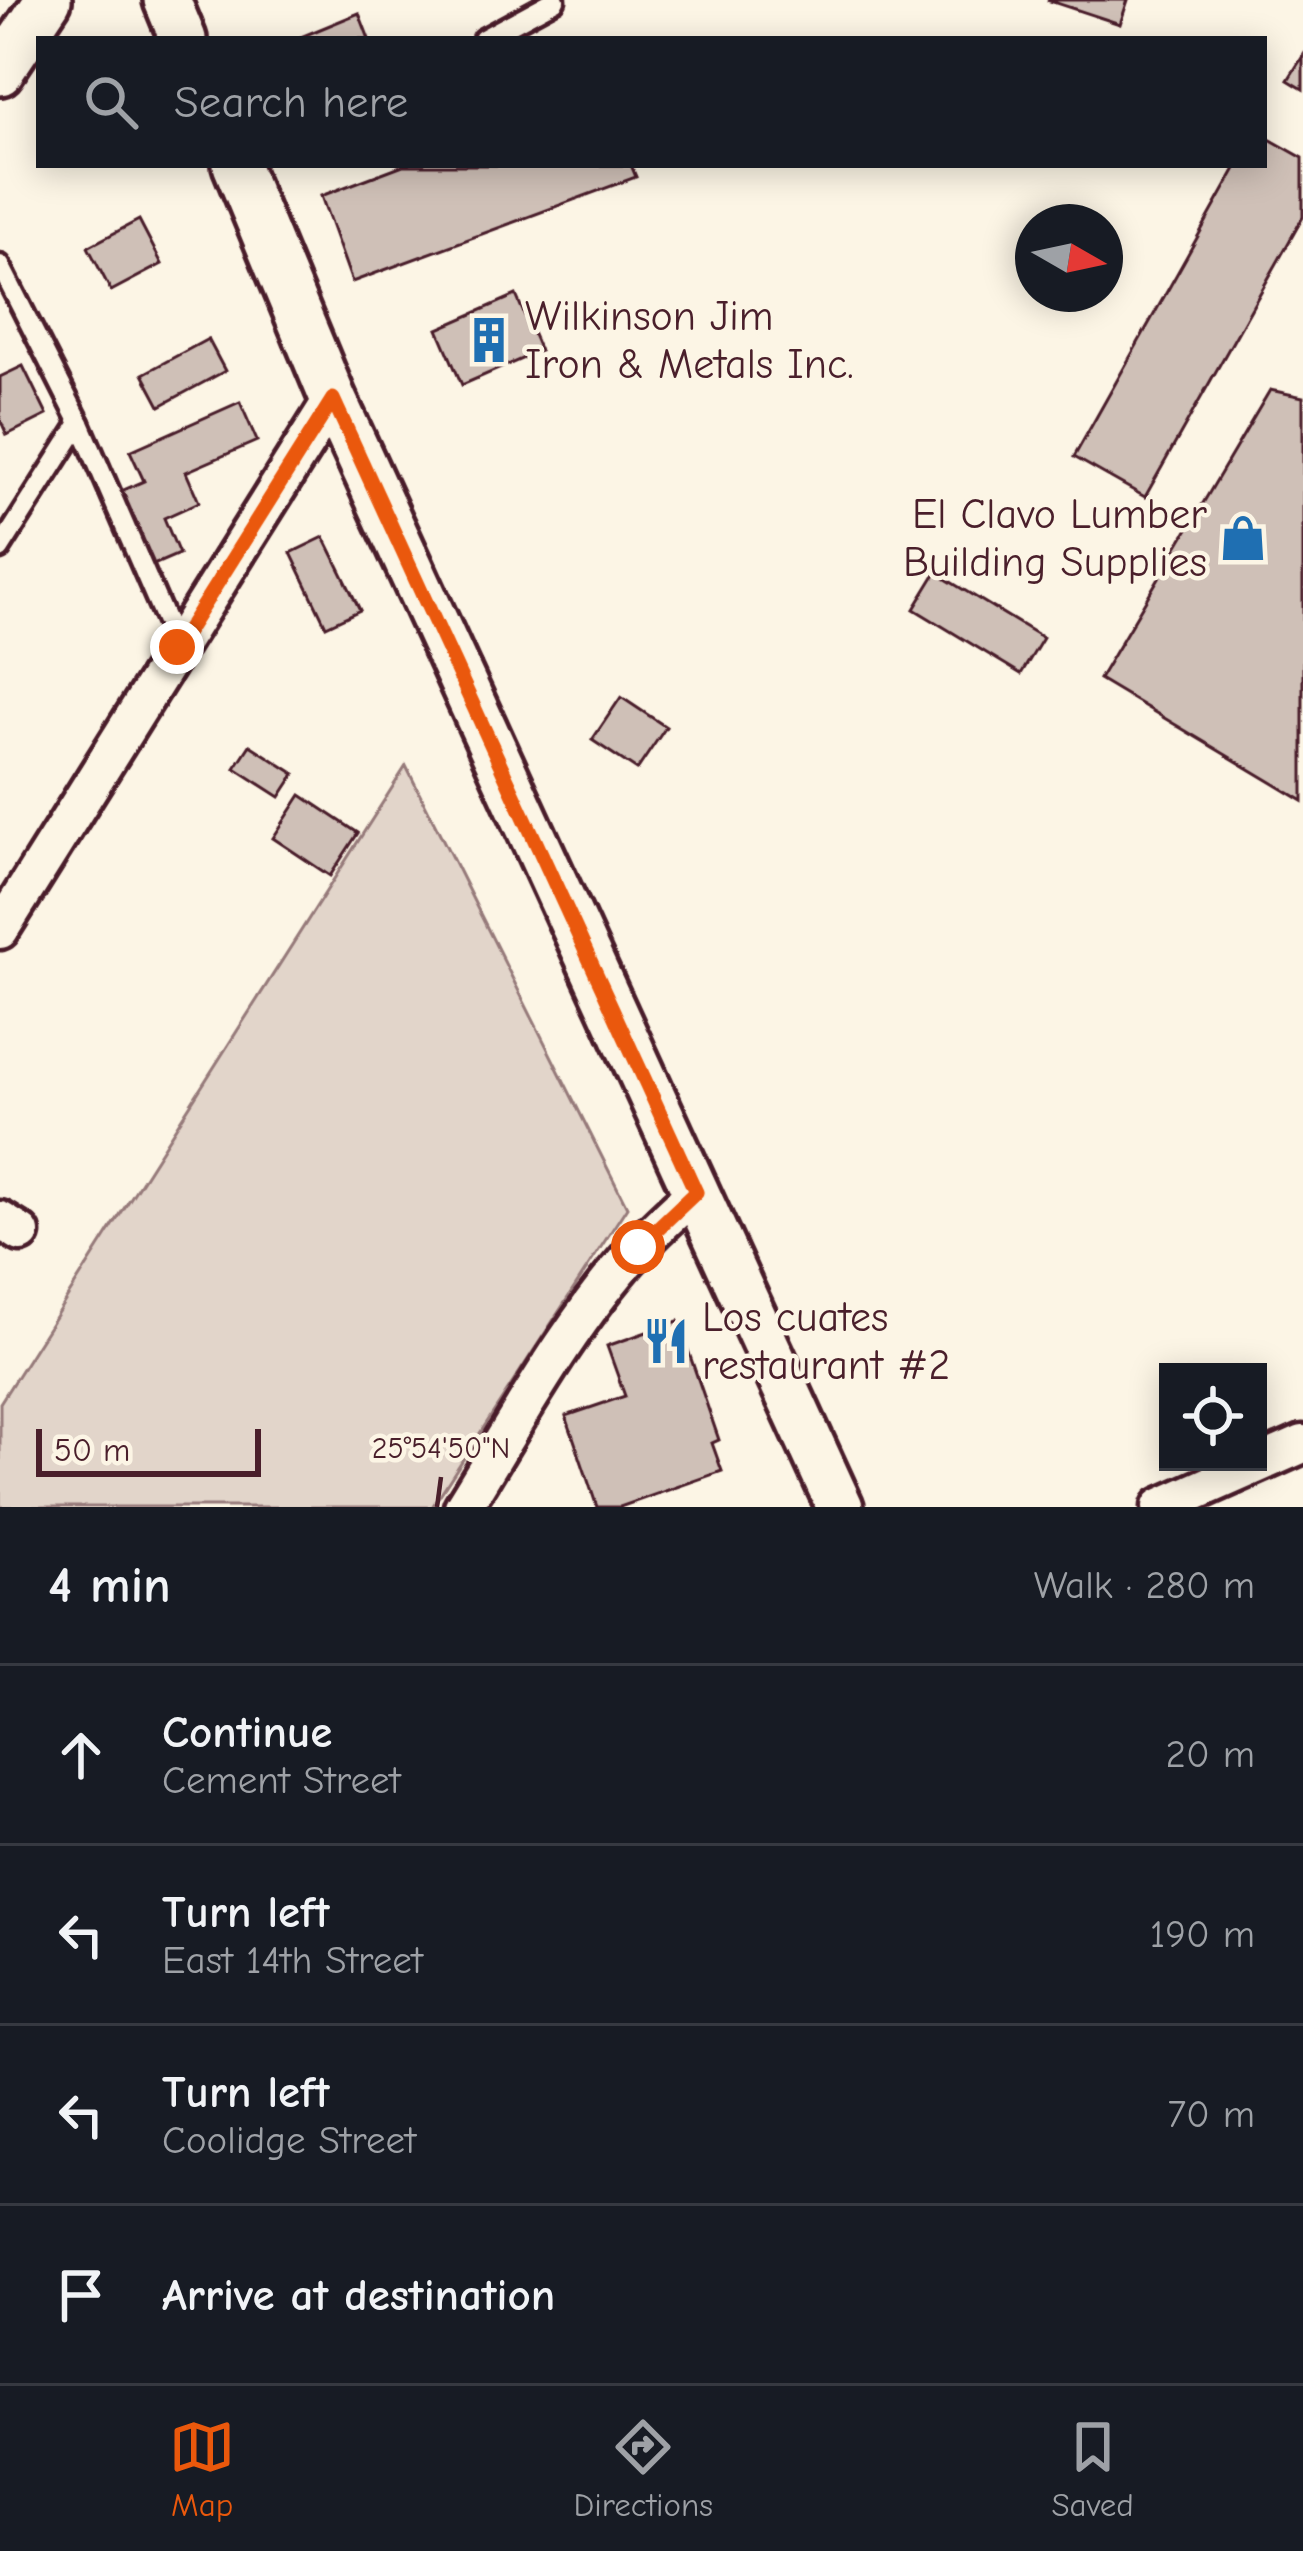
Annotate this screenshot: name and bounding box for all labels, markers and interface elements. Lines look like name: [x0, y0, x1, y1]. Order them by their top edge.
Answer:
search box: [36, 36, 1267, 168]
icon: search: [78, 69, 144, 135]
text: Search here: [174, 76, 408, 128]
north arrow: [1015, 204, 1123, 312]
place label: Wilkinson Jim Iron & Metals Inc.: [525, 292, 854, 389]
building icon: Wilkinson Jim Iron & Metals Inc.: [464, 315, 514, 365]
place label: El Clavo Lumber Building Supplies: [903, 490, 1207, 587]
shop icon: El Clavo Lumber Building Supplies: [1218, 513, 1268, 563]
route end: [150, 620, 204, 674]
route start: [611, 1220, 665, 1274]
place label: Los cuates restaurant #2: [702, 1293, 950, 1390]
restaurant icon: Los cuates restaurant #2: [641, 1316, 691, 1366]
map controls: [1159, 1363, 1267, 1471]
button: locate: [1159, 1363, 1267, 1471]
scale bar: [36, 1423, 261, 1476]
text: 50 m: [54, 1431, 130, 1469]
text: 25°54'50"N: [372, 1431, 510, 1466]
text: 4 min: [48, 1556, 171, 1615]
text: Walk · 280 m: [1034, 1563, 1255, 1608]
text: Continue: [162, 1706, 332, 1758]
icon: ahead: [48, 1722, 114, 1788]
text: 20 m: [1166, 1732, 1255, 1777]
text: Cement Street: [162, 1758, 401, 1803]
text: Turn left: [162, 1886, 329, 1938]
icon: left: [48, 1902, 114, 1968]
text: 190 m: [1150, 1912, 1255, 1957]
text: East 14th Street: [162, 1938, 423, 1983]
text: Turn left: [162, 2066, 329, 2118]
icon: left: [48, 2082, 114, 2148]
text: 70 m: [1168, 2092, 1255, 2137]
text: Coolidge Street: [162, 2118, 416, 2163]
icon: arrive: [48, 2262, 114, 2328]
text: Arrive at destination: [162, 2269, 555, 2321]
tab: Map: [169, 2414, 235, 2524]
tab: Directions: [574, 2414, 713, 2524]
tab: Saved: [1051, 2414, 1134, 2524]

